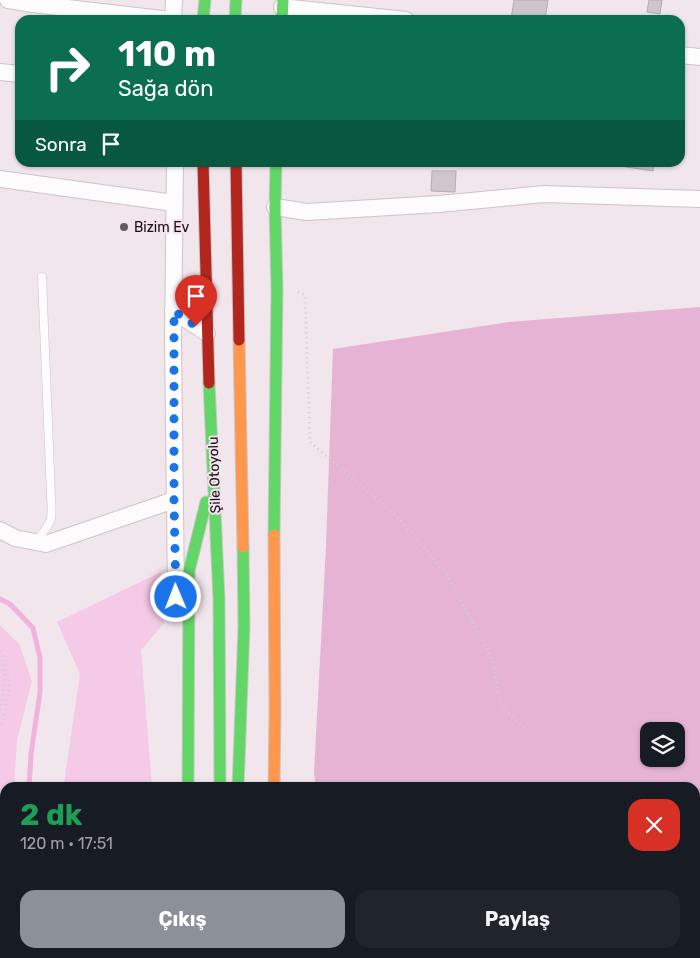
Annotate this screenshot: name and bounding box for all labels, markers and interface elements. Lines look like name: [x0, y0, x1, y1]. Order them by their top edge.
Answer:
text: 110 m: [118, 33, 216, 75]
icon: right: [35, 35, 100, 100]
text: Sağa dön: [118, 75, 214, 102]
icon: arrive: [97, 130, 125, 158]
text: Sonra: [35, 133, 87, 156]
place label: Bizim Ev: [134, 219, 189, 236]
marker: Bizim Ev: [118, 221, 130, 233]
pin: [175, 275, 217, 326]
icon: arrive: [182, 282, 210, 310]
street label: Şile Otoyolu: [205, 436, 224, 514]
position arrow: [149, 570, 201, 622]
map controls: [640, 722, 685, 767]
button: layers: [640, 722, 685, 767]
text: 2 dk: [20, 797, 82, 833]
button: close: [628, 799, 680, 851]
text: 120 m · 17:51: [20, 834, 113, 853]
button: Çıkış: [20, 890, 345, 948]
button: Paylaş: [355, 890, 680, 948]

